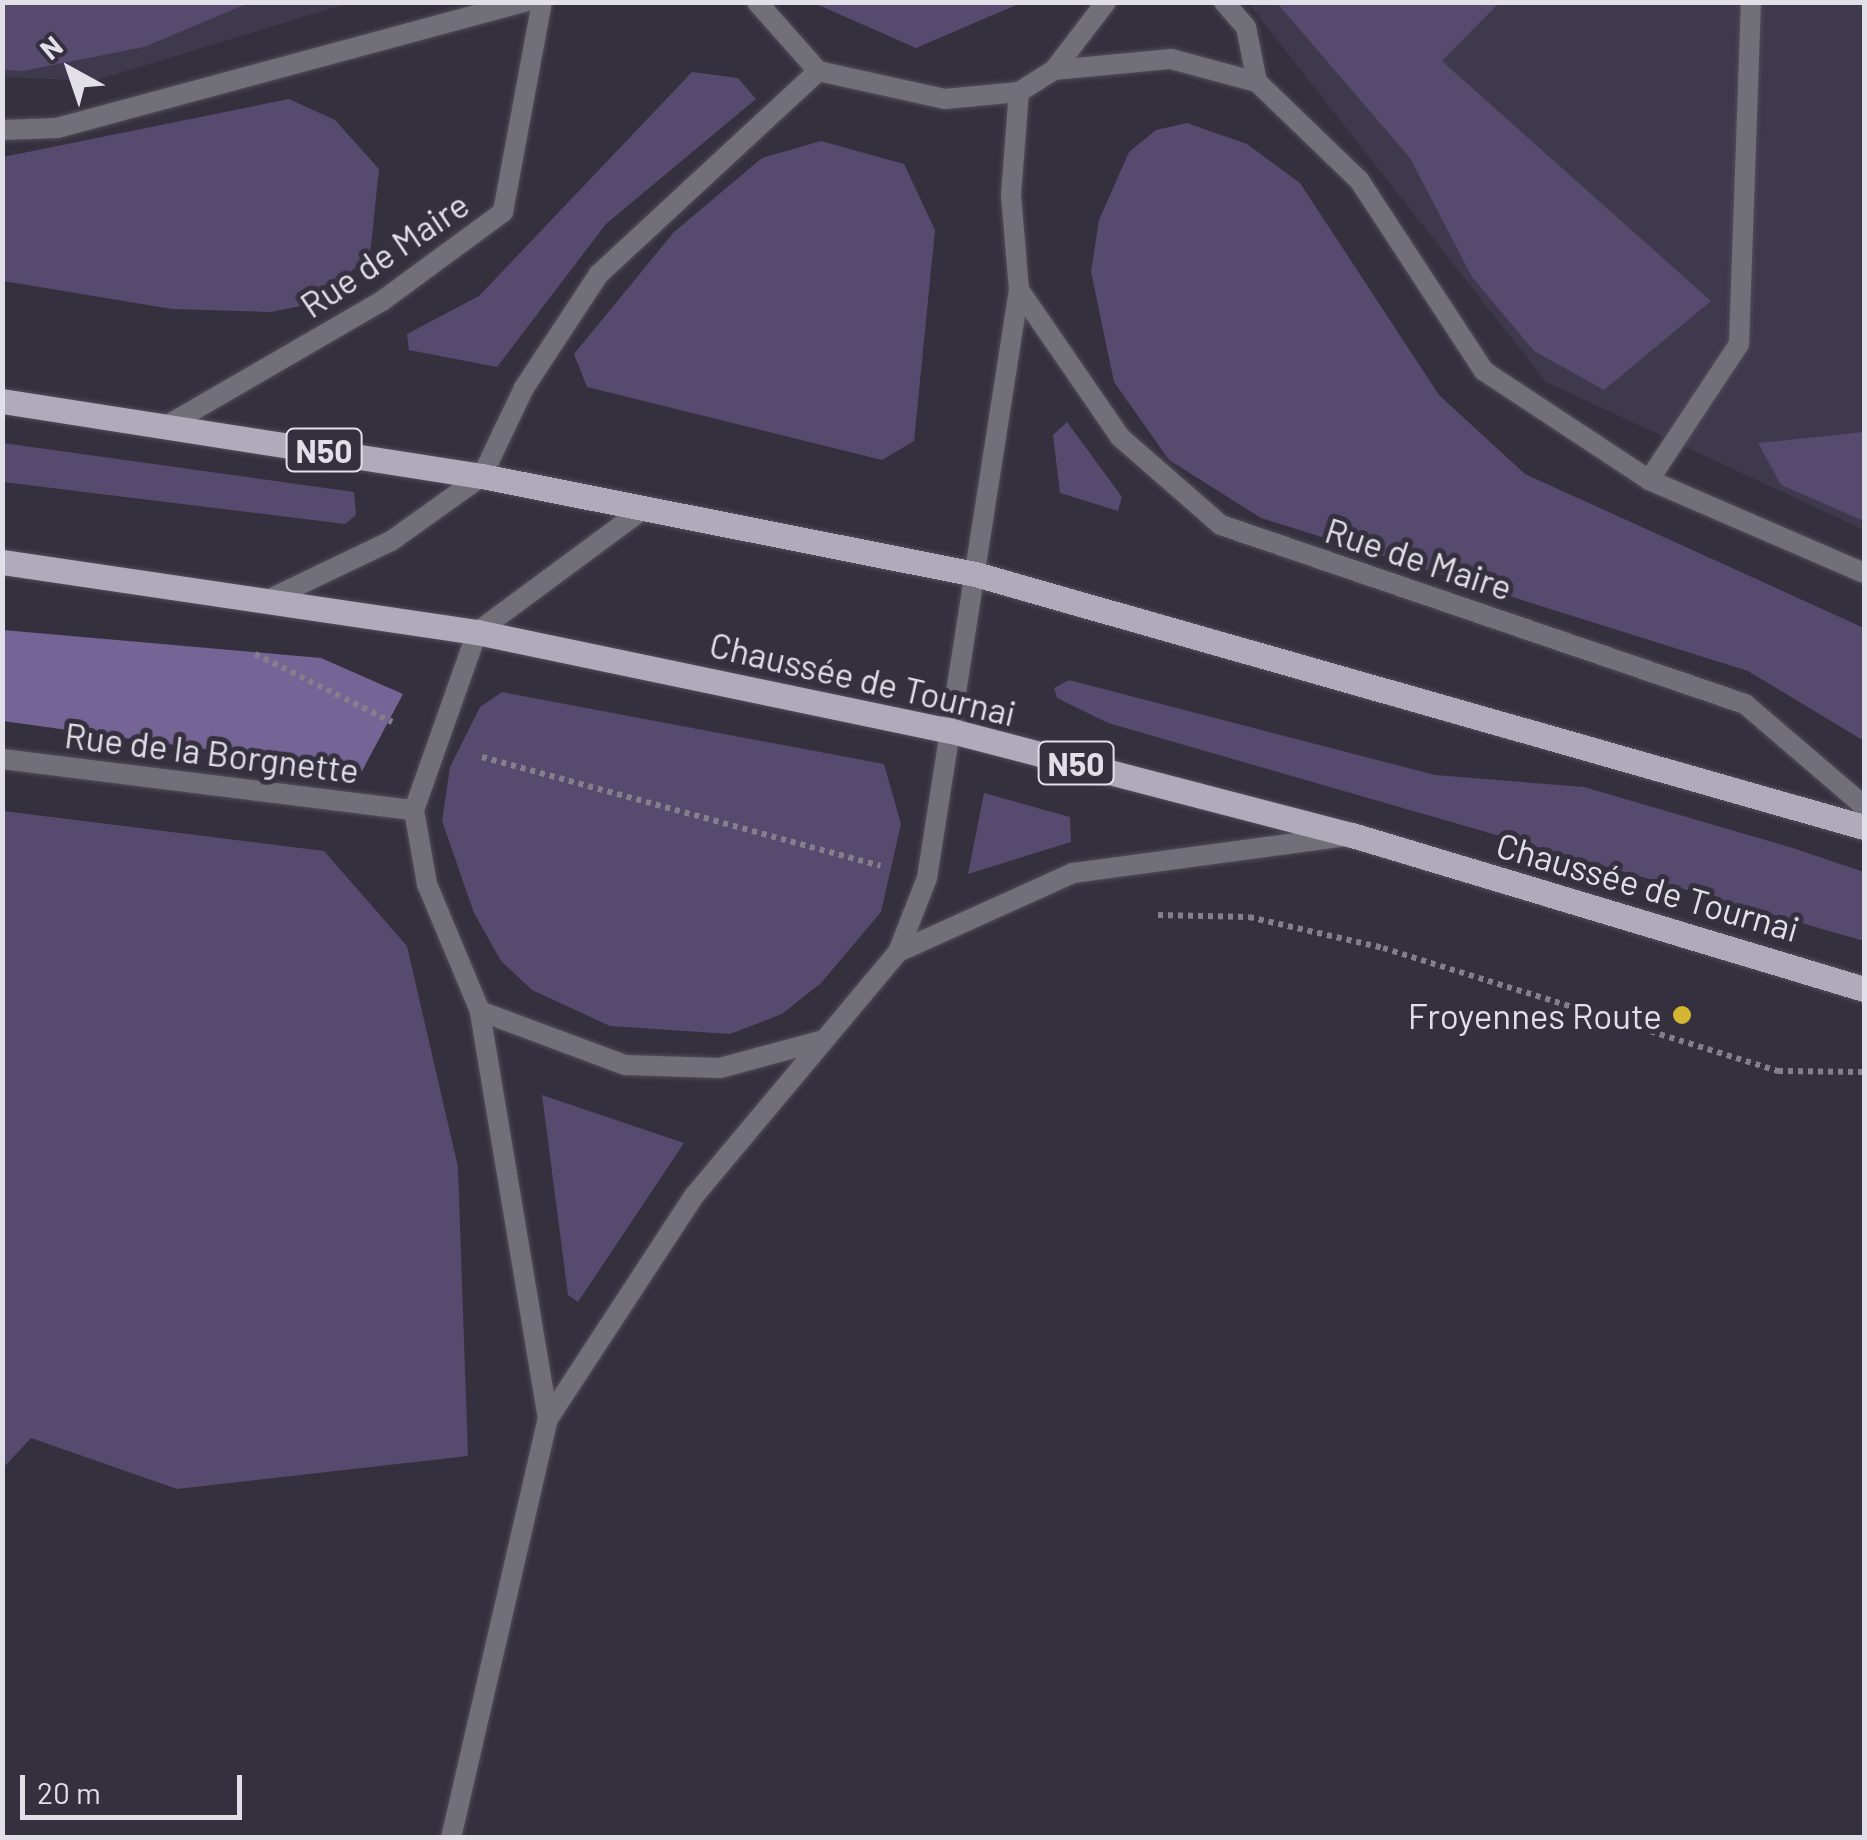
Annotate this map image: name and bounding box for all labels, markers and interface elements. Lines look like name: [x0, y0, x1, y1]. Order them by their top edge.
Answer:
north arrow: [20, 20, 120, 120]
text: N: [33, 28, 69, 66]
street label: Rue de Maire: [292, 182, 476, 326]
road number: N50: [284, 423, 364, 477]
street label: Rue de Maire: [1320, 508, 1518, 608]
street label: Chaussée de Tournai: [706, 622, 1020, 734]
street label: Rue de la Borgnette: [62, 713, 362, 791]
road number: N50: [1036, 736, 1116, 790]
street label: Chaussée de Tournai: [1492, 823, 1804, 949]
place label: Froyennes Route: [1408, 994, 1662, 1036]
marker: Froyennes Route: [1671, 1004, 1693, 1026]
scale bar: [25, 1755, 248, 1817]
text: 20 m: [37, 1774, 101, 1810]

